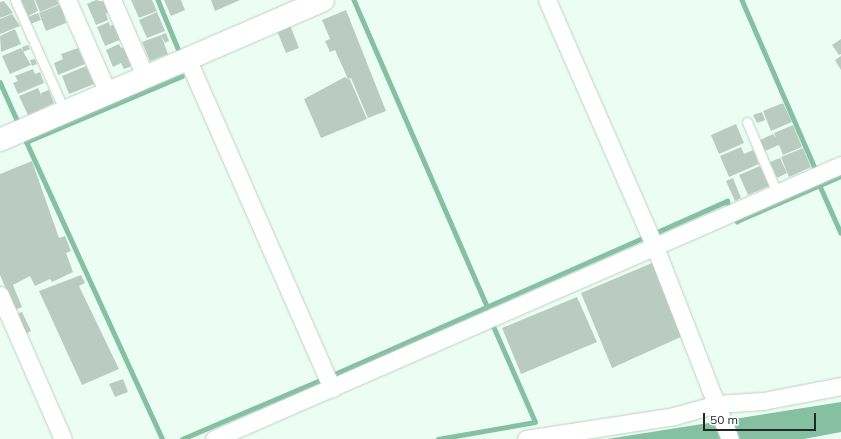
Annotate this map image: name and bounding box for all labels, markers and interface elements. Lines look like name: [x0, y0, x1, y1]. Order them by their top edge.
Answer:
scale bar: [705, 405, 818, 431]
text: 50 m: [710, 412, 738, 427]

